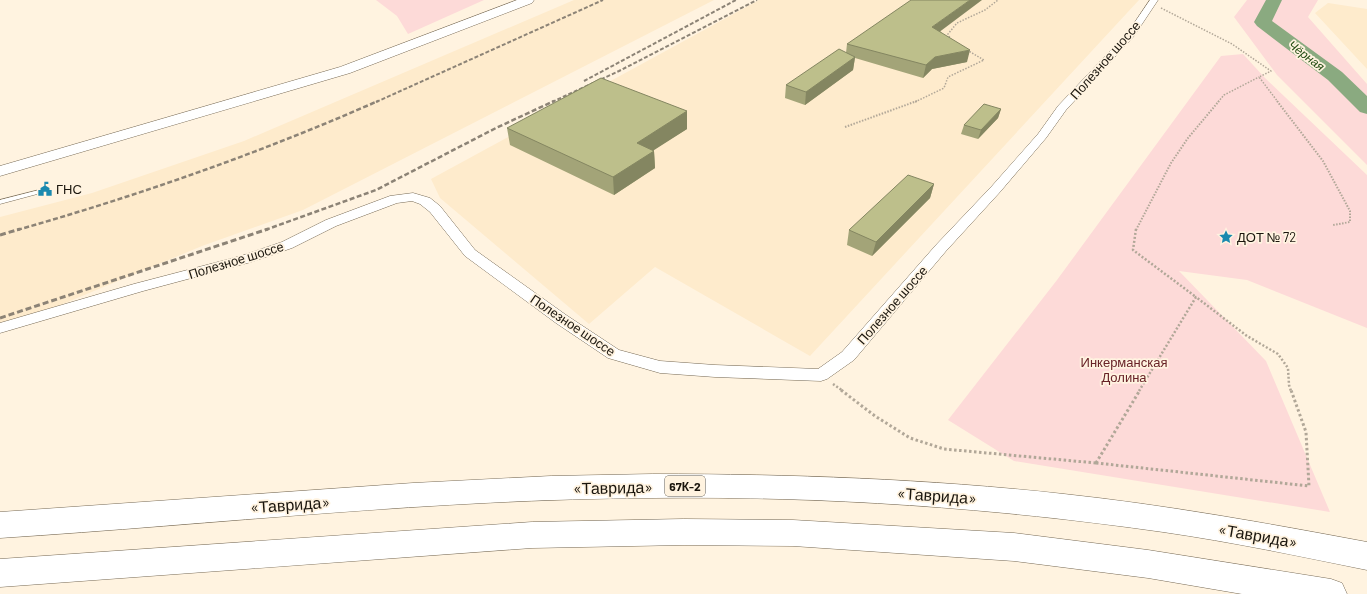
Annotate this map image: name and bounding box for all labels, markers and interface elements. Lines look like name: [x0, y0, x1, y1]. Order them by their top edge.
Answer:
street label: Полезное шоссе: [1067, 17, 1143, 103]
water label: Чёрная: [1286, 37, 1328, 74]
public building icon: ГНС: [37, 181, 53, 197]
place label: ГНС: [56, 181, 82, 197]
place icon: ДОТ № 72: [1218, 229, 1234, 245]
place label: ДОТ № 72: [1237, 229, 1296, 245]
street label: Полезное шоссе: [186, 238, 286, 282]
street label: Полезное шоссе: [854, 262, 930, 348]
street label: Полезное шоссе: [528, 291, 618, 359]
park label: Инкерманская Долина: [1081, 354, 1167, 385]
road number: 67К-2: [665, 476, 705, 496]
street label: «Таврида»: [573, 477, 653, 497]
street label: «Таврида»: [897, 483, 977, 507]
street label: «Таврида»: [250, 492, 330, 516]
street label: «Таврида»: [1217, 519, 1299, 551]

